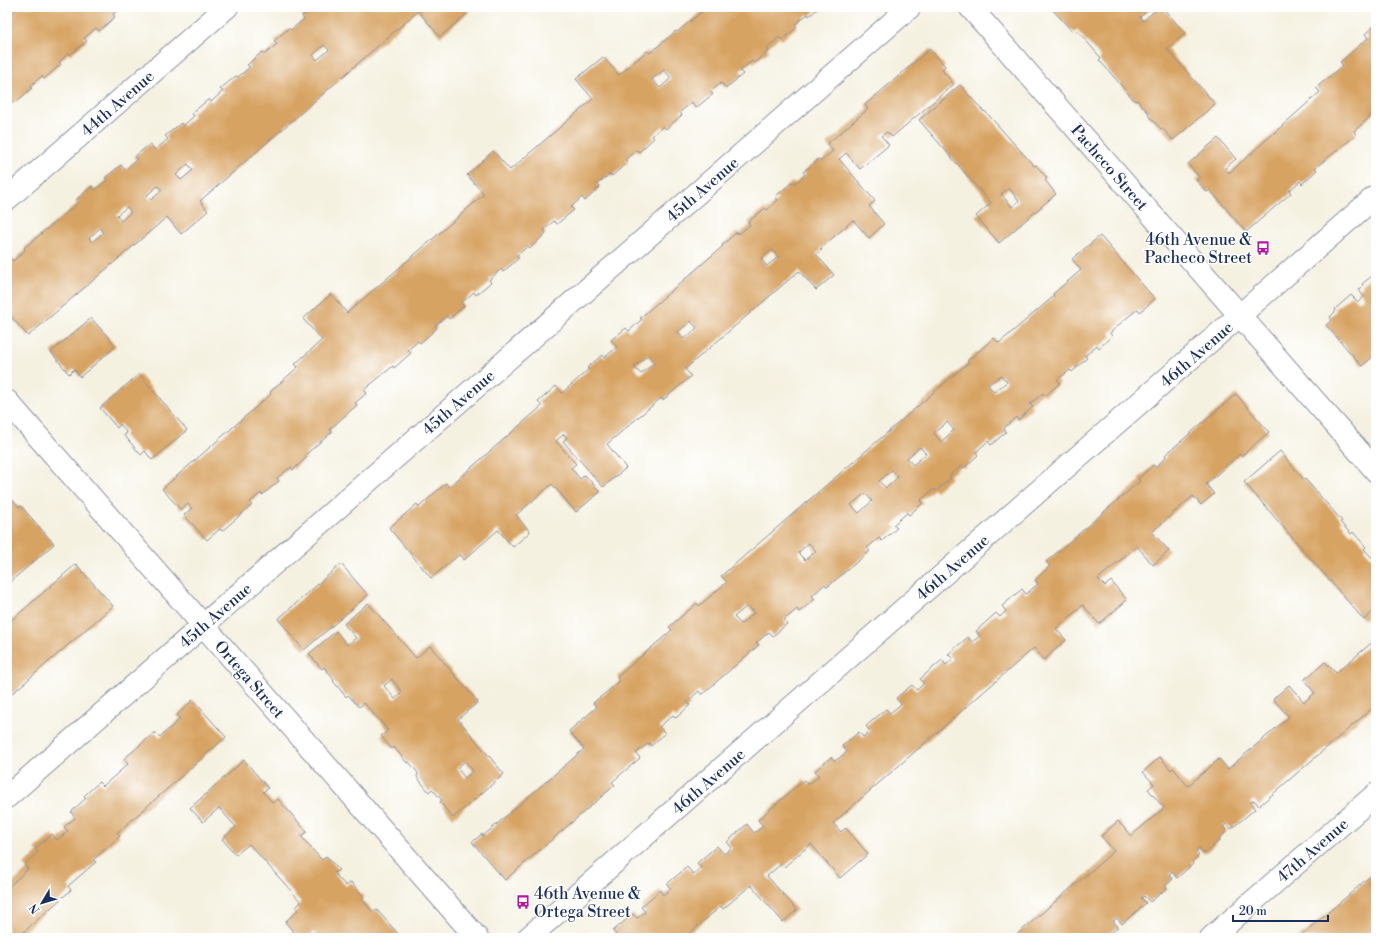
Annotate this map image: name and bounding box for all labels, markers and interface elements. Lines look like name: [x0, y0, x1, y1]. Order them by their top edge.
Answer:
street label: 44th Avenue: [77, 66, 158, 141]
street label: Pacheco Street: [1066, 120, 1152, 215]
street label: 45th Avenue: [662, 153, 743, 227]
place label: 46th Avenue & Pacheco Street: [1144, 230, 1252, 268]
bus stop icon: 46th Avenue & Pacheco Street: [1255, 240, 1271, 256]
street label: 46th Avenue: [1156, 317, 1237, 392]
street label: 45th Avenue: [418, 366, 499, 440]
street label: 46th Avenue: [912, 530, 993, 605]
street label: 45th Avenue: [175, 579, 256, 653]
street label: Ortega Street: [210, 637, 289, 723]
street label: 46th Avenue: [668, 744, 749, 819]
street label: 47th Avenue: [1273, 814, 1353, 887]
north arrow: [22, 883, 62, 923]
place label: 46th Avenue & Ortega Street: [534, 884, 641, 922]
bus stop icon: 46th Avenue & Ortega Street: [515, 894, 531, 910]
scale bar: [1233, 897, 1328, 923]
text: N: [27, 901, 43, 916]
text: 20 m: [1239, 904, 1267, 919]

